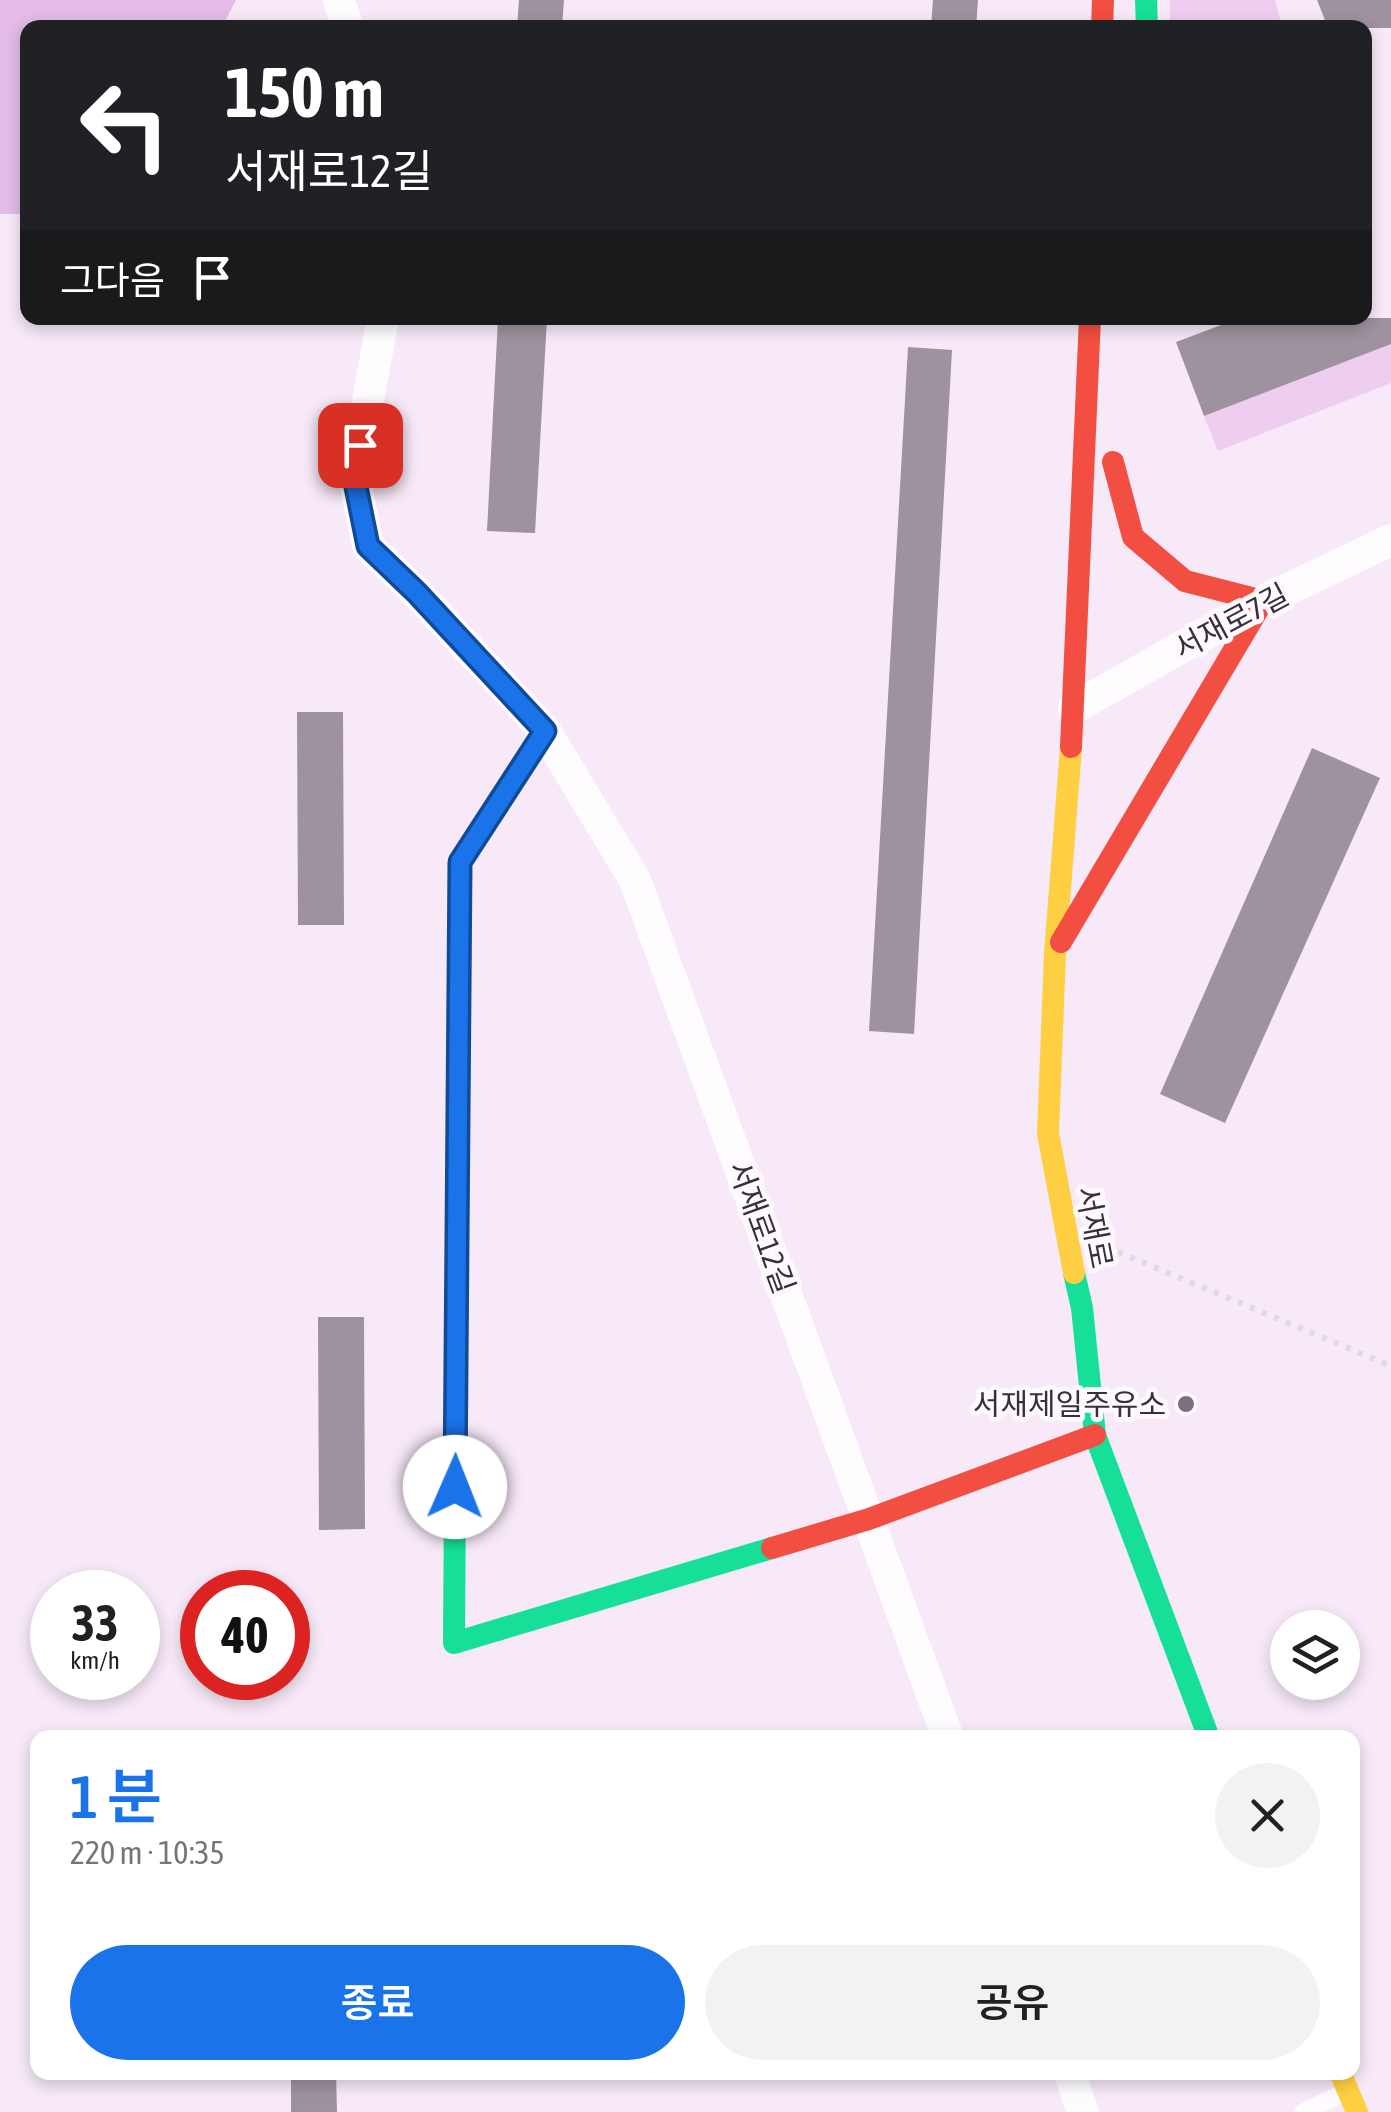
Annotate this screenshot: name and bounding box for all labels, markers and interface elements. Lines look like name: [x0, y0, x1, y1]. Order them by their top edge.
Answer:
text: 150 m: [225, 52, 384, 132]
icon: left: [60, 60, 190, 190]
text: 서재로12길: [225, 145, 433, 197]
icon: arrive: [185, 250, 240, 305]
text: 그다음: [60, 259, 165, 302]
pin: [318, 403, 403, 488]
icon: arrive: [333, 418, 388, 473]
street label: 서재로7길: [1168, 577, 1294, 665]
street label: 서재로12길: [722, 1156, 802, 1298]
street label: 서재로: [1070, 1183, 1120, 1271]
place label: 서재제일주유소: [973, 1387, 1166, 1421]
marker: 서재제일주유소: [1175, 1393, 1197, 1415]
position arrow: [403, 1435, 507, 1539]
speed limit sign: 40: [180, 1570, 310, 1700]
text: 33: [71, 1594, 118, 1652]
map controls: [1270, 1610, 1360, 1700]
button: layers: [1270, 1610, 1360, 1700]
text: km/h: [70, 1646, 120, 1674]
text: 1 분: [70, 1762, 162, 1831]
button: close: [1215, 1763, 1320, 1868]
text: 220 m · 10:35: [70, 1834, 225, 1871]
button: 종료: [70, 1945, 685, 2060]
button: 공유: [705, 1945, 1320, 2060]

